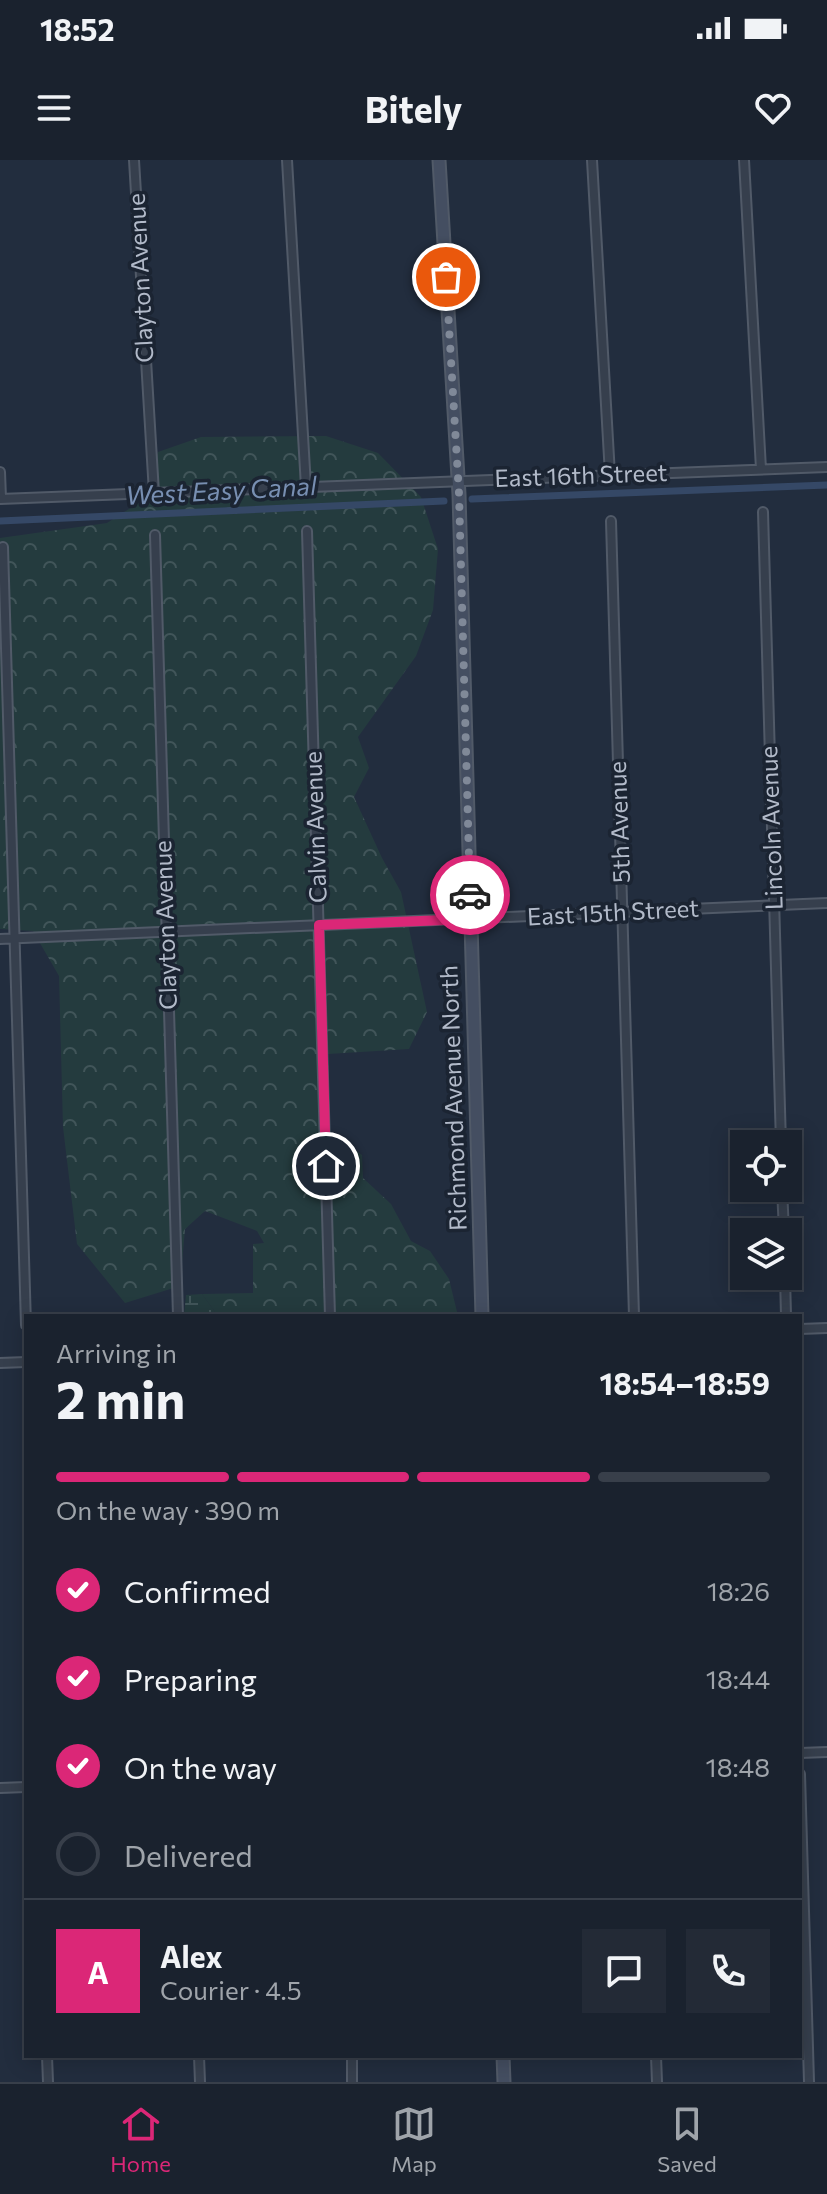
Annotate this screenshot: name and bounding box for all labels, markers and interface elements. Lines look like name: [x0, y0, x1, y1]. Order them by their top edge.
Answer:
text: 18:52: [40, 10, 115, 47]
icon: menu: [32, 86, 76, 130]
text: Bitely: [365, 86, 462, 130]
icon: heart: [751, 86, 795, 130]
street label: Clayton Avenue: [121, 193, 158, 364]
pin: [412, 243, 480, 311]
icon: bag: [424, 255, 468, 299]
street label: East 16th Street: [494, 457, 668, 492]
water label: West Easy Canal: [125, 469, 319, 510]
street label: Lincoln Avenue: [753, 745, 788, 911]
street label: Calvin Avenue: [297, 751, 332, 903]
street label: 5th Avenue: [602, 761, 635, 884]
street label: Clayton Avenue: [147, 840, 182, 1010]
courier: [430, 855, 510, 935]
icon: car: [448, 873, 492, 917]
street label: East 15th Street: [526, 893, 700, 930]
street label: Richmond Avenue North: [433, 965, 472, 1231]
map controls: [730, 1130, 802, 1290]
button: locate: [730, 1130, 802, 1202]
pin: [292, 1132, 360, 1200]
icon: home: [304, 1144, 348, 1188]
button: layers: [730, 1218, 802, 1290]
text: Arriving in: [56, 1337, 177, 1368]
text: 18:54–18:59: [600, 1364, 770, 1401]
text: 2 min: [56, 1366, 185, 1430]
text: On the way · 390 m: [56, 1494, 280, 1525]
icon: check: [56, 1568, 100, 1612]
text: Confirmed: [124, 1572, 271, 1609]
text: 18:26: [707, 1575, 770, 1606]
icon: check: [56, 1656, 100, 1700]
text: Preparing: [124, 1660, 257, 1697]
text: 18:44: [706, 1663, 770, 1694]
icon: check: [56, 1744, 100, 1788]
text: On the way: [124, 1748, 277, 1785]
text: 18:48: [706, 1751, 770, 1782]
text: Delivered: [124, 1836, 253, 1873]
button: chat: [582, 1929, 666, 2013]
button: phone: [686, 1929, 770, 2013]
text: Alex: [160, 1937, 223, 1974]
text: A: [87, 1953, 109, 1990]
text: Courier · 4.5: [160, 1974, 302, 2005]
tab: Home: [110, 2102, 171, 2177]
tab: Map: [391, 2102, 437, 2177]
tab: Saved: [657, 2102, 717, 2177]

